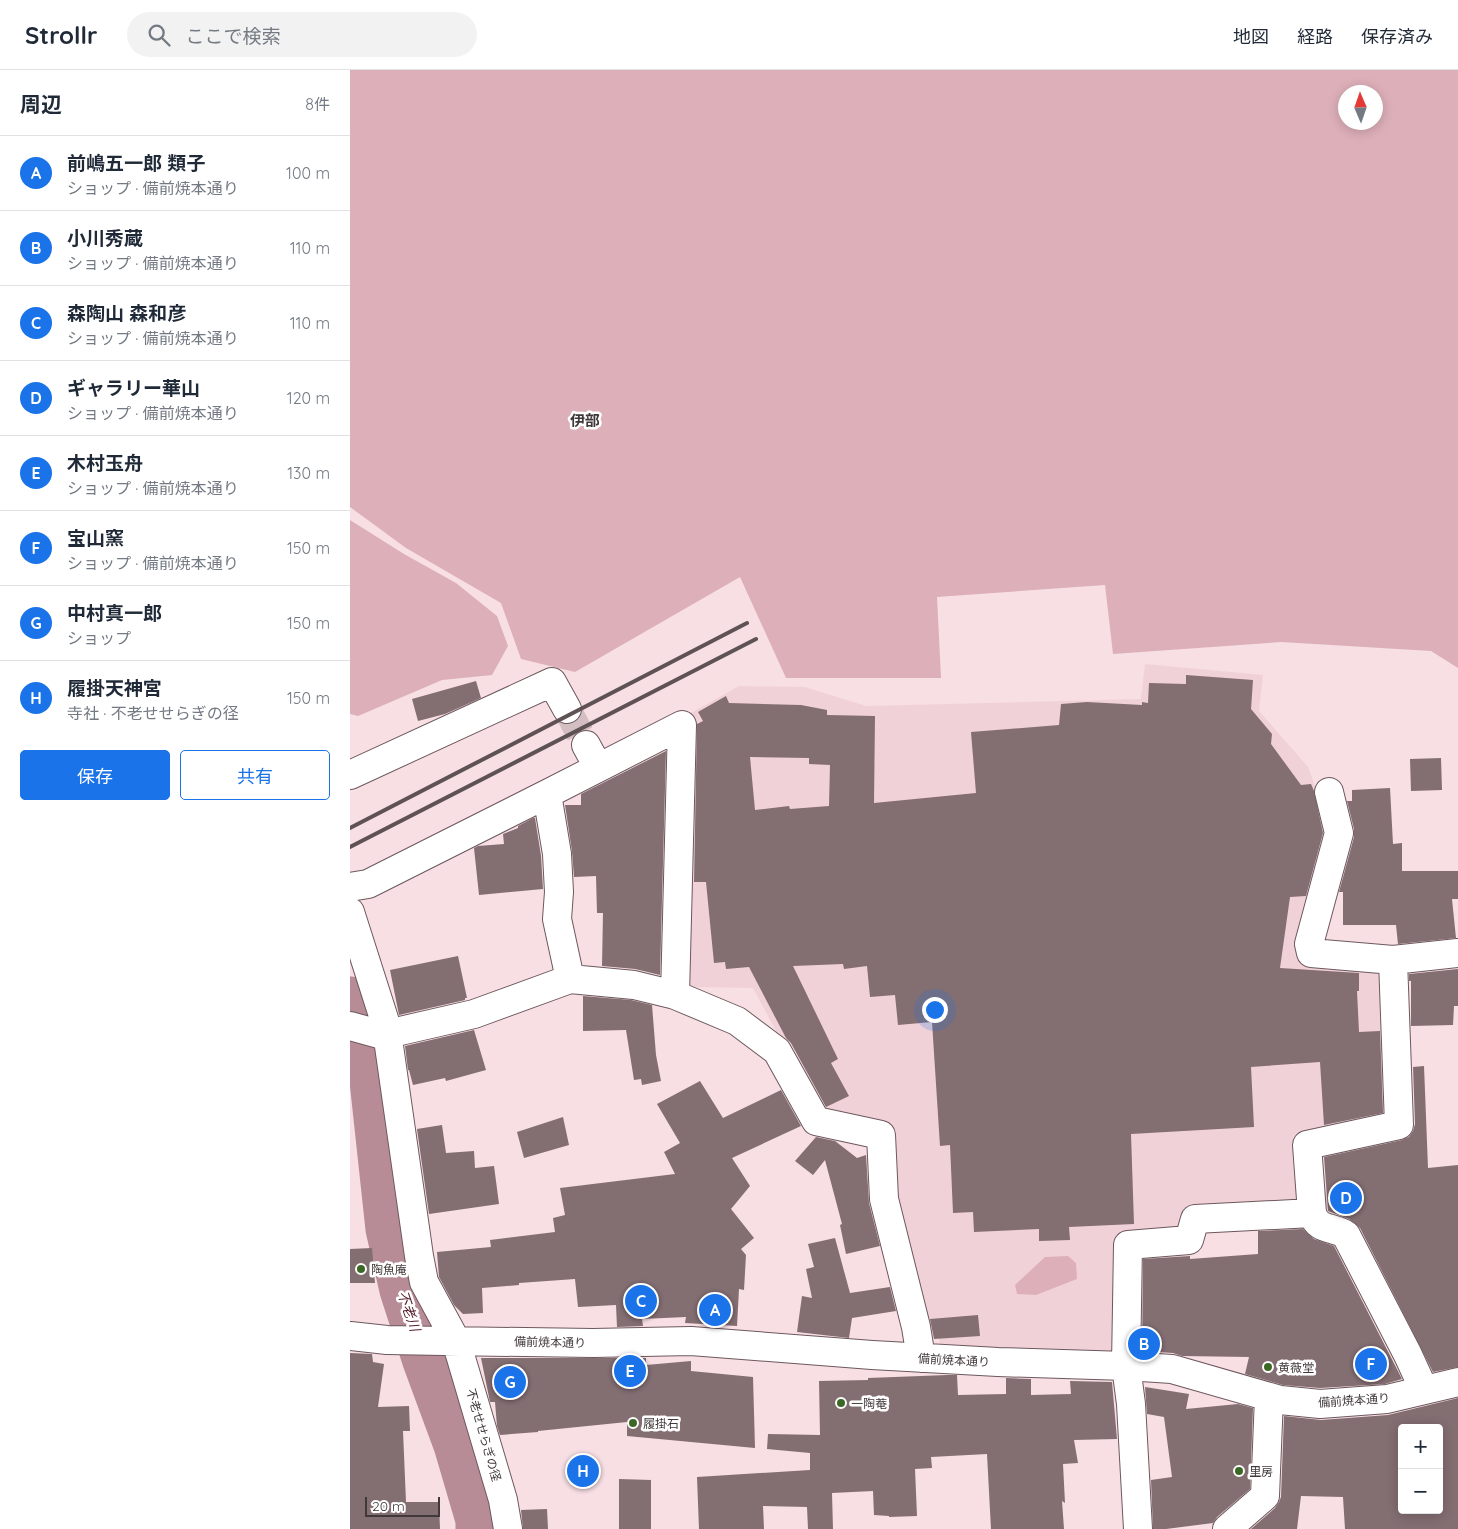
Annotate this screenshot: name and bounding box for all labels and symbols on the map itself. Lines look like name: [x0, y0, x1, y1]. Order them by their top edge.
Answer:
north arrow: [1338, 85, 1383, 130]
district label: 伊部: [570, 411, 600, 430]
your location: [922, 997, 948, 1023]
pin: D: [1330, 1179, 1362, 1217]
place label: 陶魚庵: [371, 1262, 407, 1277]
marker: 陶魚庵: [355, 1263, 367, 1275]
pin: C: [625, 1282, 657, 1320]
water label: 不老川: [394, 1288, 425, 1336]
pin: A: [699, 1291, 731, 1329]
pin: B: [1128, 1325, 1160, 1363]
street label: 備前焼本通り: [514, 1334, 586, 1350]
pin: F: [1355, 1345, 1387, 1383]
street label: 備前焼本通り: [918, 1351, 990, 1369]
pin: E: [614, 1352, 646, 1390]
place label: 黄薇堂: [1278, 1360, 1314, 1375]
marker: 黄薇堂: [1262, 1361, 1274, 1373]
pin: G: [494, 1363, 526, 1401]
street label: 不老せせらぎの径: [464, 1387, 504, 1483]
street label: 備前焼本通り: [1318, 1390, 1390, 1410]
place label: 一陶菴: [851, 1396, 887, 1411]
marker: 一陶菴: [835, 1397, 847, 1409]
place label: 履掛石: [643, 1416, 679, 1431]
marker: 履掛石: [627, 1417, 639, 1429]
pin: H: [567, 1452, 599, 1490]
place label: 里房: [1249, 1464, 1273, 1479]
marker: 里房: [1233, 1465, 1245, 1477]
scale bar: [365, 1494, 440, 1517]

